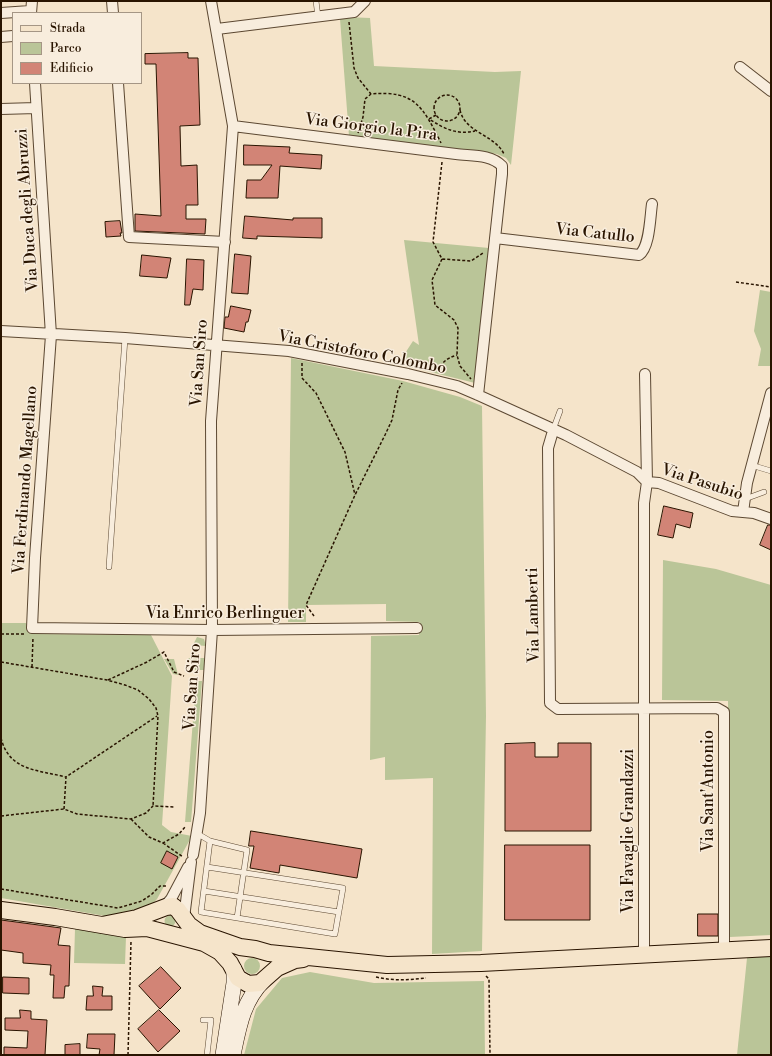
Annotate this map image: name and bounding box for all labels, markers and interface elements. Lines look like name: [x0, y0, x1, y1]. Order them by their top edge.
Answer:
legend: [12, 12, 142, 84]
text: Strada: [50, 21, 85, 36]
text: Parco: [50, 41, 82, 56]
text: Edificio: [50, 61, 93, 76]
street label: Via Giorgio la Pira: [304, 110, 438, 146]
street label: Via Duca degli Abruzzi: [13, 128, 43, 292]
street label: Via Catullo: [554, 220, 636, 248]
street label: Via San Siro: [187, 319, 213, 407]
street label: Via Cristoforo Colombo: [276, 327, 448, 379]
street label: Via Ferdinando Magellano: [10, 385, 42, 575]
street label: Via Pasubio: [659, 461, 745, 505]
street label: Via Lamberti: [524, 567, 544, 663]
street label: Via Enrico Berlinguer: [146, 604, 304, 624]
street label: Via San Siro: [180, 643, 206, 731]
street label: Via Sant'Antonio: [699, 730, 719, 852]
street label: Via Favaglie Grandazzi: [619, 749, 639, 913]

